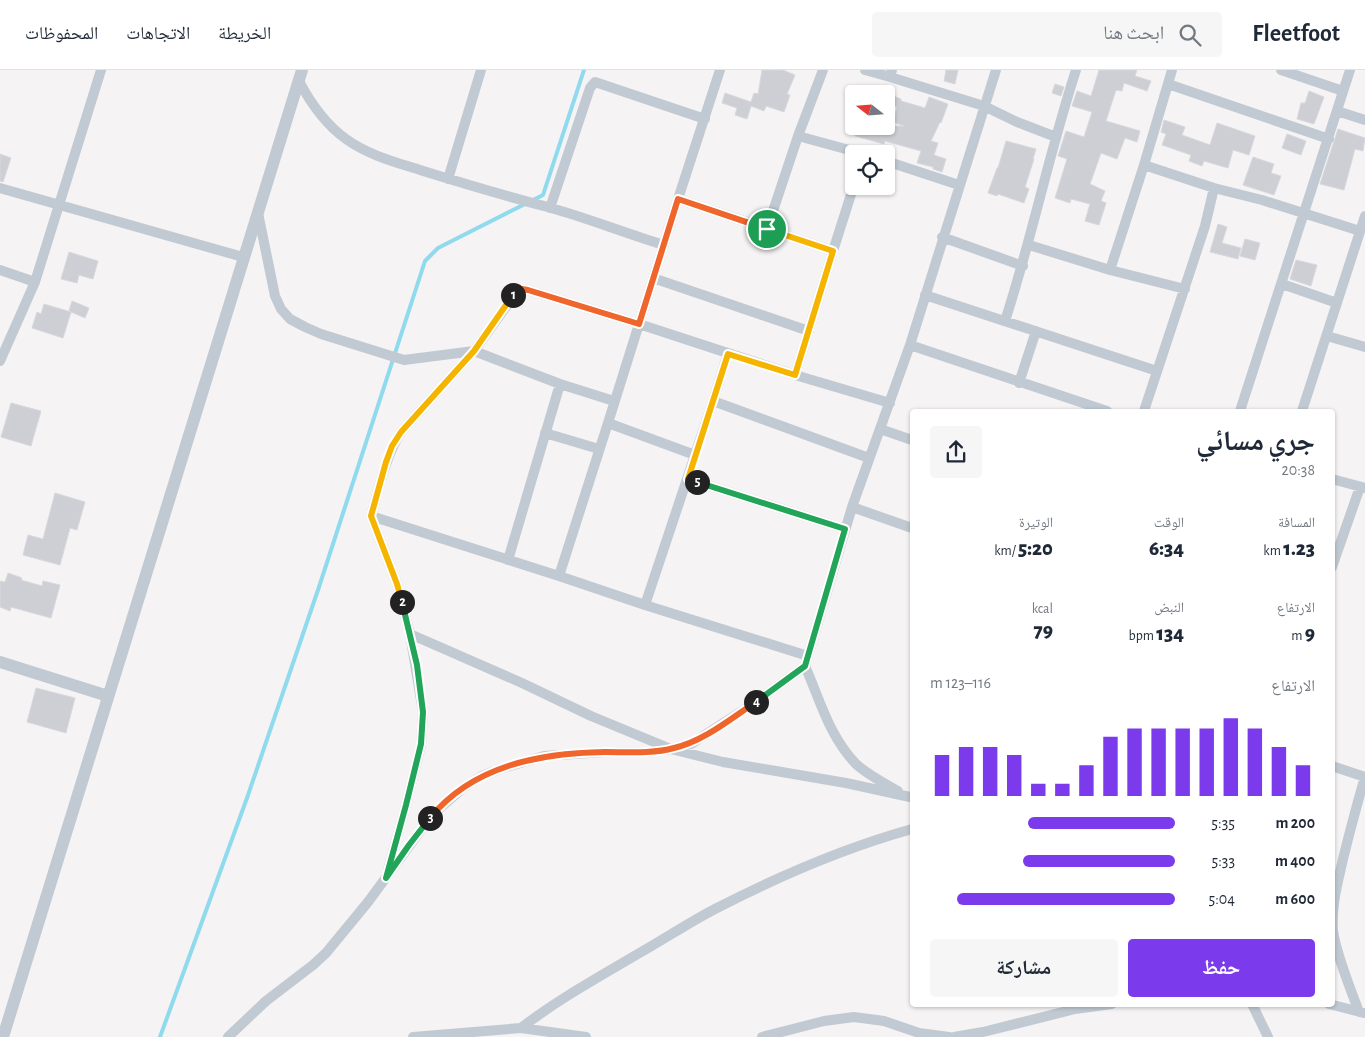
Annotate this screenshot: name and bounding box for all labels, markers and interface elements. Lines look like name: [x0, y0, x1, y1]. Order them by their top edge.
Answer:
search box: [872, 12, 1222, 57]
icon: search: [1176, 21, 1204, 49]
text: Fleetfoot: [1252, 22, 1340, 46]
text: ابحث هنا: [1103, 24, 1164, 43]
text: المحفوظات: [25, 25, 98, 43]
text: الاتجاهات: [126, 25, 190, 43]
text: الخريطة: [218, 25, 271, 43]
north arrow: [845, 85, 895, 135]
map controls: [845, 85, 895, 195]
button: locate: [845, 145, 895, 195]
pin: [746, 208, 788, 250]
icon: arrive: [753, 215, 781, 243]
pin: 1: [500, 282, 526, 308]
text: 1: [511, 288, 516, 302]
button: share: [930, 426, 982, 478]
text: جري مسائي: [1196, 428, 1315, 456]
text: 20:38: [1281, 462, 1315, 478]
pin: 5: [684, 470, 710, 494]
text: 5: [694, 475, 701, 489]
text: الوتيرة: [1019, 516, 1053, 530]
text: الوقت: [1154, 516, 1184, 530]
text: المسافة: [1278, 516, 1315, 530]
text: 5:20: [1018, 538, 1053, 559]
text: 6:34: [1149, 538, 1184, 559]
text: 1.23: [1283, 538, 1315, 559]
text: /km: [994, 544, 1018, 558]
text: km: [1263, 544, 1283, 558]
pin: 2: [390, 590, 414, 614]
text: 2: [399, 595, 406, 609]
text: النبض: [1154, 601, 1184, 615]
text: الارتفاع: [1277, 601, 1315, 615]
text: kcal: [1032, 602, 1053, 616]
text: 79: [1033, 620, 1053, 641]
text: 134: [1156, 623, 1184, 644]
text: 9: [1305, 623, 1315, 644]
text: bpm: [1129, 629, 1156, 643]
text: m: [1291, 629, 1305, 643]
text: 116–123 m: [930, 675, 991, 691]
text: الارتفاع: [1271, 678, 1315, 694]
pin: 4: [744, 690, 768, 714]
text: 4: [753, 695, 760, 709]
pin: 3: [418, 806, 442, 830]
text: 3: [427, 811, 434, 825]
text: 5:35: [1211, 815, 1235, 831]
text: 200 m: [1275, 815, 1315, 831]
text: 5:33: [1211, 853, 1235, 869]
text: 400 m: [1275, 853, 1315, 869]
text: 5:04: [1209, 891, 1235, 907]
text: 600 m: [1275, 891, 1315, 907]
button: مشاركة: [930, 939, 1118, 997]
button: حفظ: [1128, 939, 1315, 997]

